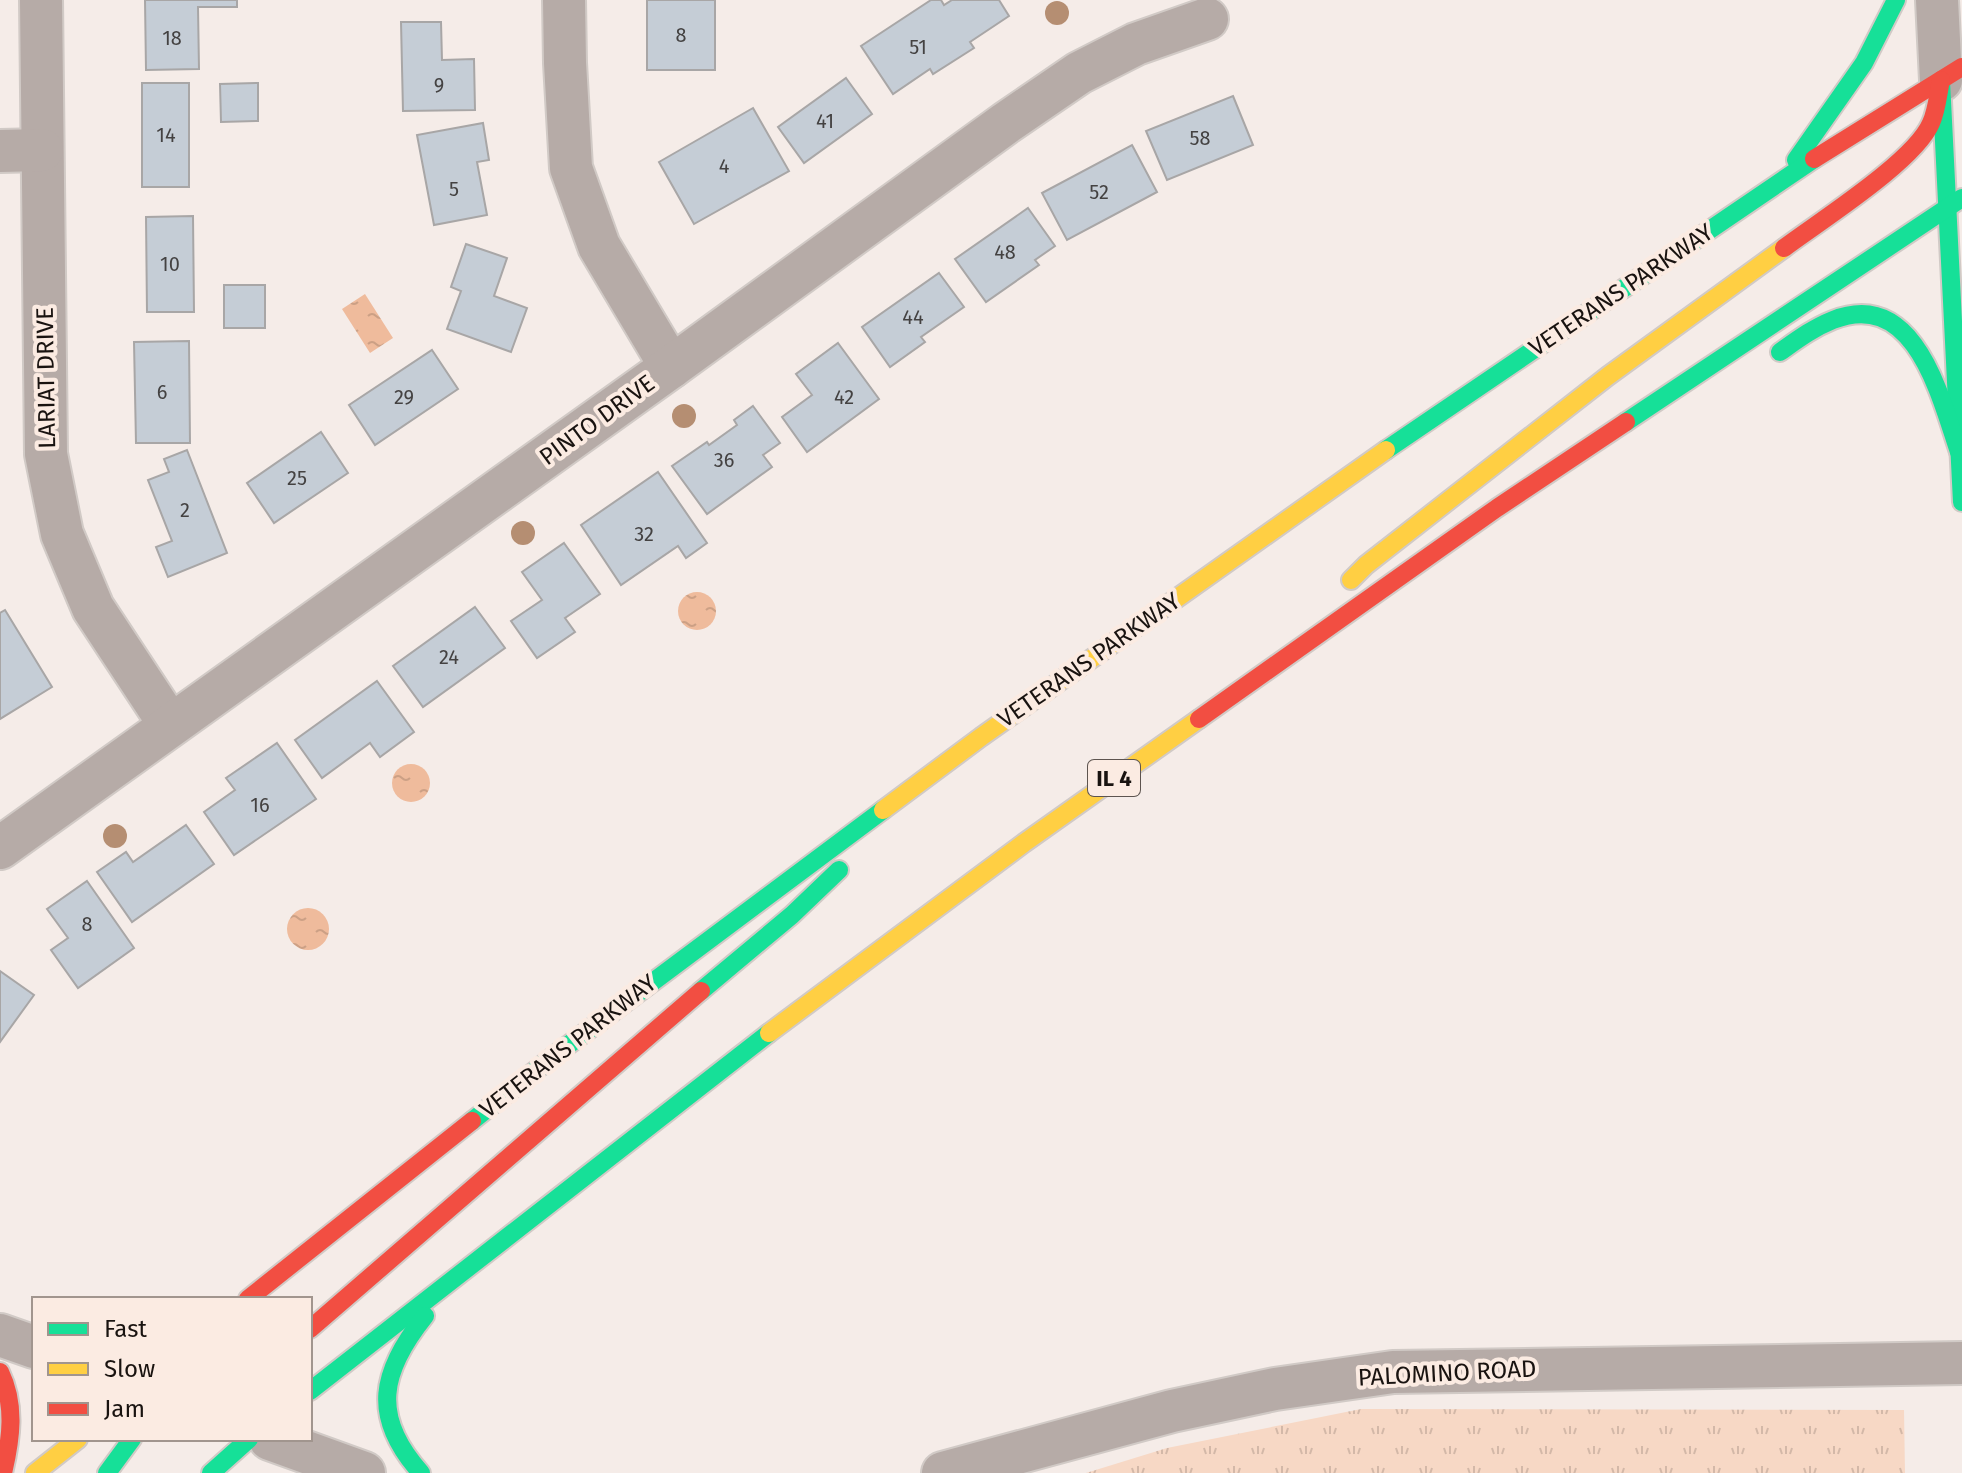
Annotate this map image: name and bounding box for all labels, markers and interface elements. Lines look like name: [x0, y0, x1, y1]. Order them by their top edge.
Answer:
house number: 8: [675, 23, 687, 47]
house number: 18: [162, 26, 182, 50]
house number: 51: [909, 35, 927, 59]
house number: 9: [434, 73, 444, 97]
house number: 41: [816, 109, 834, 133]
house number: 14: [156, 123, 176, 147]
house number: 58: [1189, 126, 1211, 150]
house number: 4: [719, 154, 730, 178]
house number: 5: [449, 177, 459, 201]
house number: 52: [1089, 180, 1109, 204]
street label: VETERANS PARKWAY: [1524, 218, 1719, 362]
house number: 48: [994, 240, 1016, 264]
house number: 10: [160, 252, 180, 276]
house number: 44: [902, 305, 924, 329]
street label: LARIAT DRIVE: [31, 307, 61, 449]
street label: PINTO DRIVE: [534, 369, 660, 471]
house number: 6: [157, 380, 167, 404]
house number: 29: [394, 385, 414, 409]
house number: 42: [834, 385, 854, 409]
house number: 36: [714, 448, 734, 472]
house number: 25: [287, 466, 307, 490]
house number: 2: [180, 498, 190, 522]
house number: 32: [634, 522, 654, 546]
street label: VETERANS PARKWAY: [992, 586, 1186, 733]
house number: 24: [439, 645, 459, 669]
road number: IL 4: [1088, 760, 1140, 796]
house number: 16: [250, 793, 270, 817]
house number: 8: [81, 912, 93, 936]
street label: VETERANS PARKWAY: [474, 968, 662, 1124]
legend: [32, 1297, 312, 1441]
text: Fast: [104, 1315, 147, 1343]
street label: PALOMINO ROAD: [1357, 1354, 1537, 1392]
text: Slow: [104, 1355, 155, 1383]
text: Jam: [104, 1395, 145, 1423]

